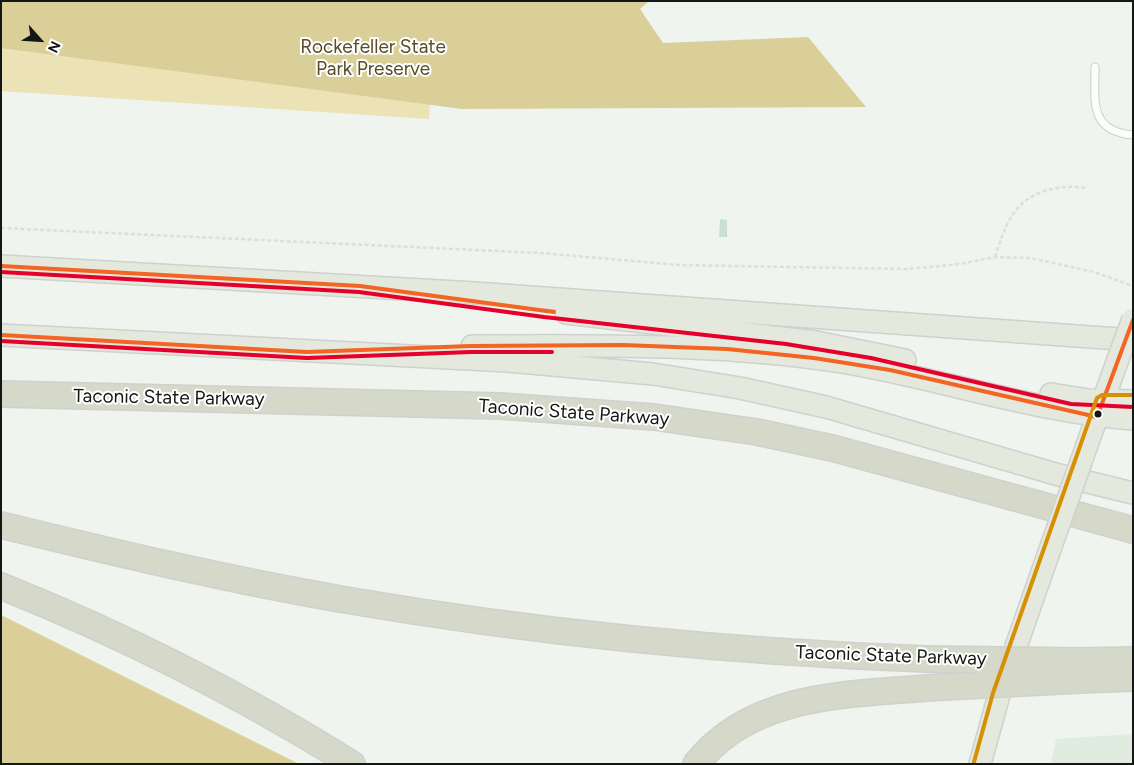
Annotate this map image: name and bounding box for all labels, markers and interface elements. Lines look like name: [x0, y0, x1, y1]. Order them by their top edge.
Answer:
north arrow: [15, 15, 65, 65]
park label: Rockefeller State Park Preserve: [300, 36, 446, 80]
text: N: [44, 38, 64, 55]
street label: Taconic State Parkway: [73, 385, 265, 411]
street label: Taconic State Parkway: [478, 395, 670, 431]
unlabelled marker: [1093, 409, 1103, 419]
street label: Taconic State Parkway: [795, 641, 987, 671]

